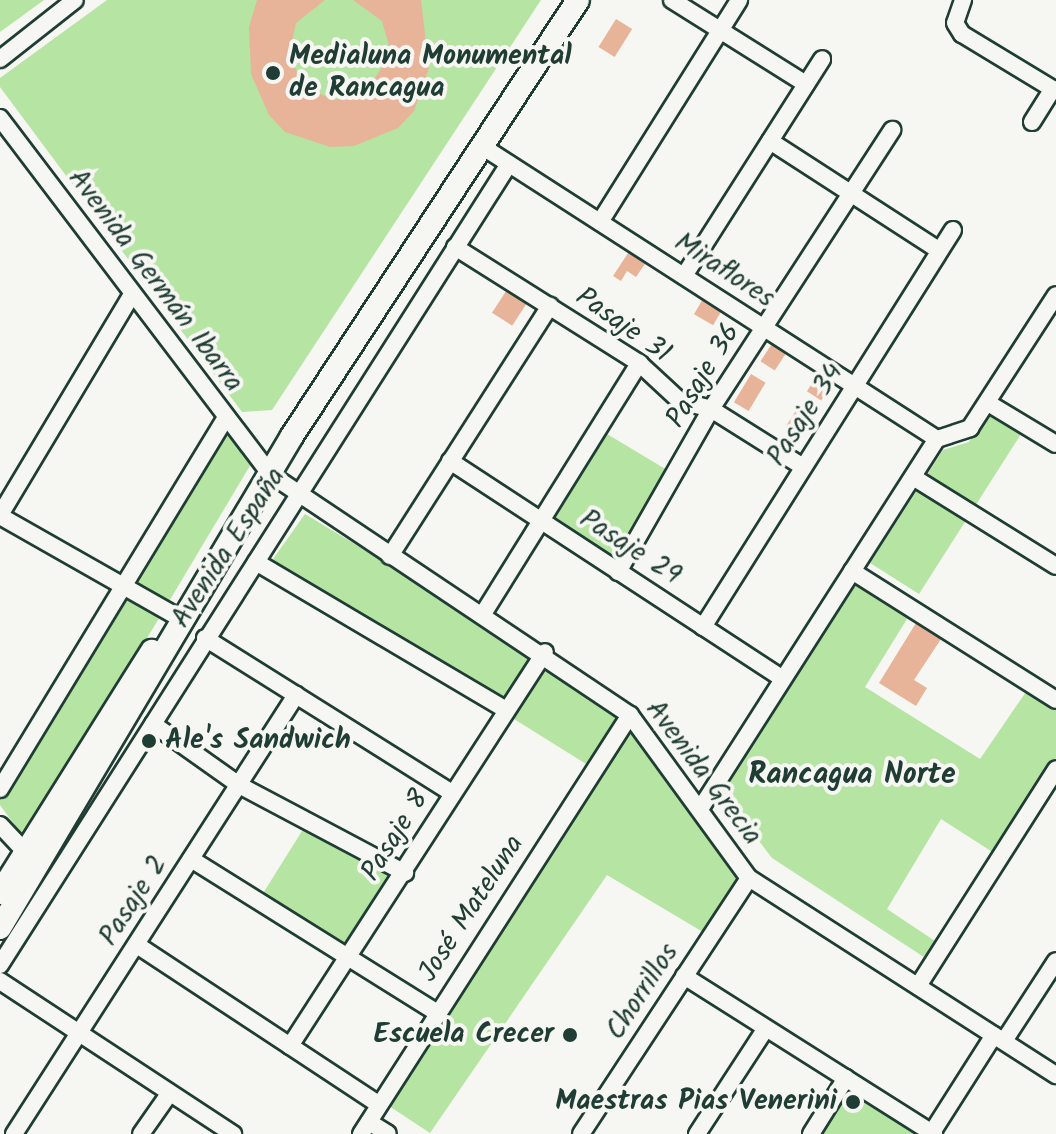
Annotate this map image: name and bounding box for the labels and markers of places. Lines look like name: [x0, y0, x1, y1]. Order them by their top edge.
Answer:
place label: Medialuna Monumental de Rancagua: [289, 40, 572, 106]
marker: Medialuna Monumental de Rancagua: [264, 64, 282, 82]
place label: Ale's Sandwich: [165, 724, 351, 758]
marker: Ale's Sandwich: [140, 732, 158, 750]
place label: Escuela Crecer: [373, 1018, 554, 1052]
marker: Escuela Crecer: [561, 1026, 579, 1044]
place label: Maestras Pias Venerini: [555, 1085, 837, 1119]
marker: Maestras Pias Venerini: [844, 1093, 862, 1111]

